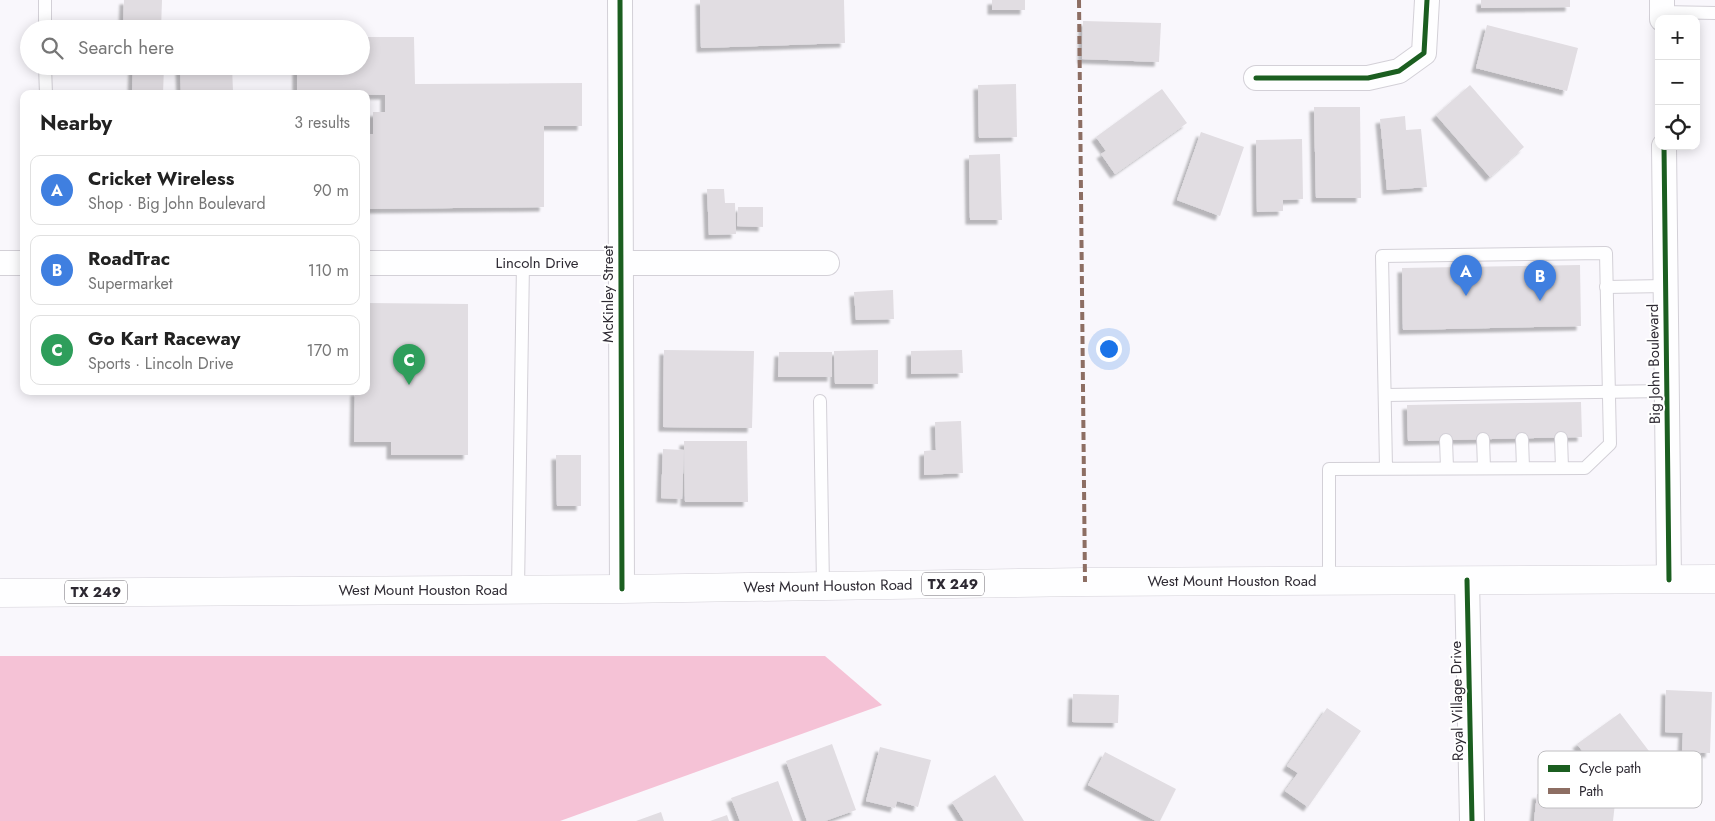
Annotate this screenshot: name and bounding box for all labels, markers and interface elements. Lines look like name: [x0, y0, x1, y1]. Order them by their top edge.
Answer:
map controls: [1655, 15, 1700, 150]
button: +: [1655, 15, 1700, 60]
search box: [20, 20, 370, 75]
icon: search: [38, 34, 66, 62]
text: Search here: [78, 34, 174, 61]
button: −: [1655, 60, 1700, 105]
button: locate: [1655, 105, 1700, 150]
text: Nearby: [40, 108, 112, 138]
text: 3 results: [294, 111, 350, 134]
text: Cricket Wireless: [88, 165, 234, 192]
text: A: [51, 179, 63, 202]
text: 90 m: [313, 179, 349, 202]
text: Shop · Big John Boulevard: [88, 192, 266, 215]
text: RoadTrac: [88, 245, 170, 272]
street label: McKinley Street: [597, 245, 619, 343]
street label: Lincoln Drive: [495, 252, 579, 274]
pin: A: [1450, 255, 1482, 296]
text: B: [52, 259, 62, 282]
text: 110 m: [308, 259, 349, 282]
pin: B: [1524, 260, 1556, 301]
text: Supermarket: [88, 272, 173, 295]
street label: Big John Boulevard: [1642, 304, 1666, 424]
text: Go Kart Raceway: [88, 325, 240, 352]
your location: [1096, 336, 1122, 362]
text: C: [51, 339, 63, 362]
text: 170 m: [307, 339, 349, 362]
pin: C: [393, 344, 425, 385]
text: Sports · Lincoln Drive: [88, 352, 233, 375]
street label: West Mount Houston Road: [1147, 570, 1317, 592]
road number: TX 249: [922, 572, 984, 596]
street label: West Mount Houston Road: [743, 574, 913, 598]
street label: West Mount Houston Road: [338, 579, 508, 601]
road number: TX 249: [65, 580, 127, 604]
street label: Royal Village Drive: [1445, 640, 1469, 761]
legend: [1538, 751, 1702, 808]
text: Cycle path: [1579, 758, 1641, 778]
text: Path: [1579, 781, 1604, 801]

